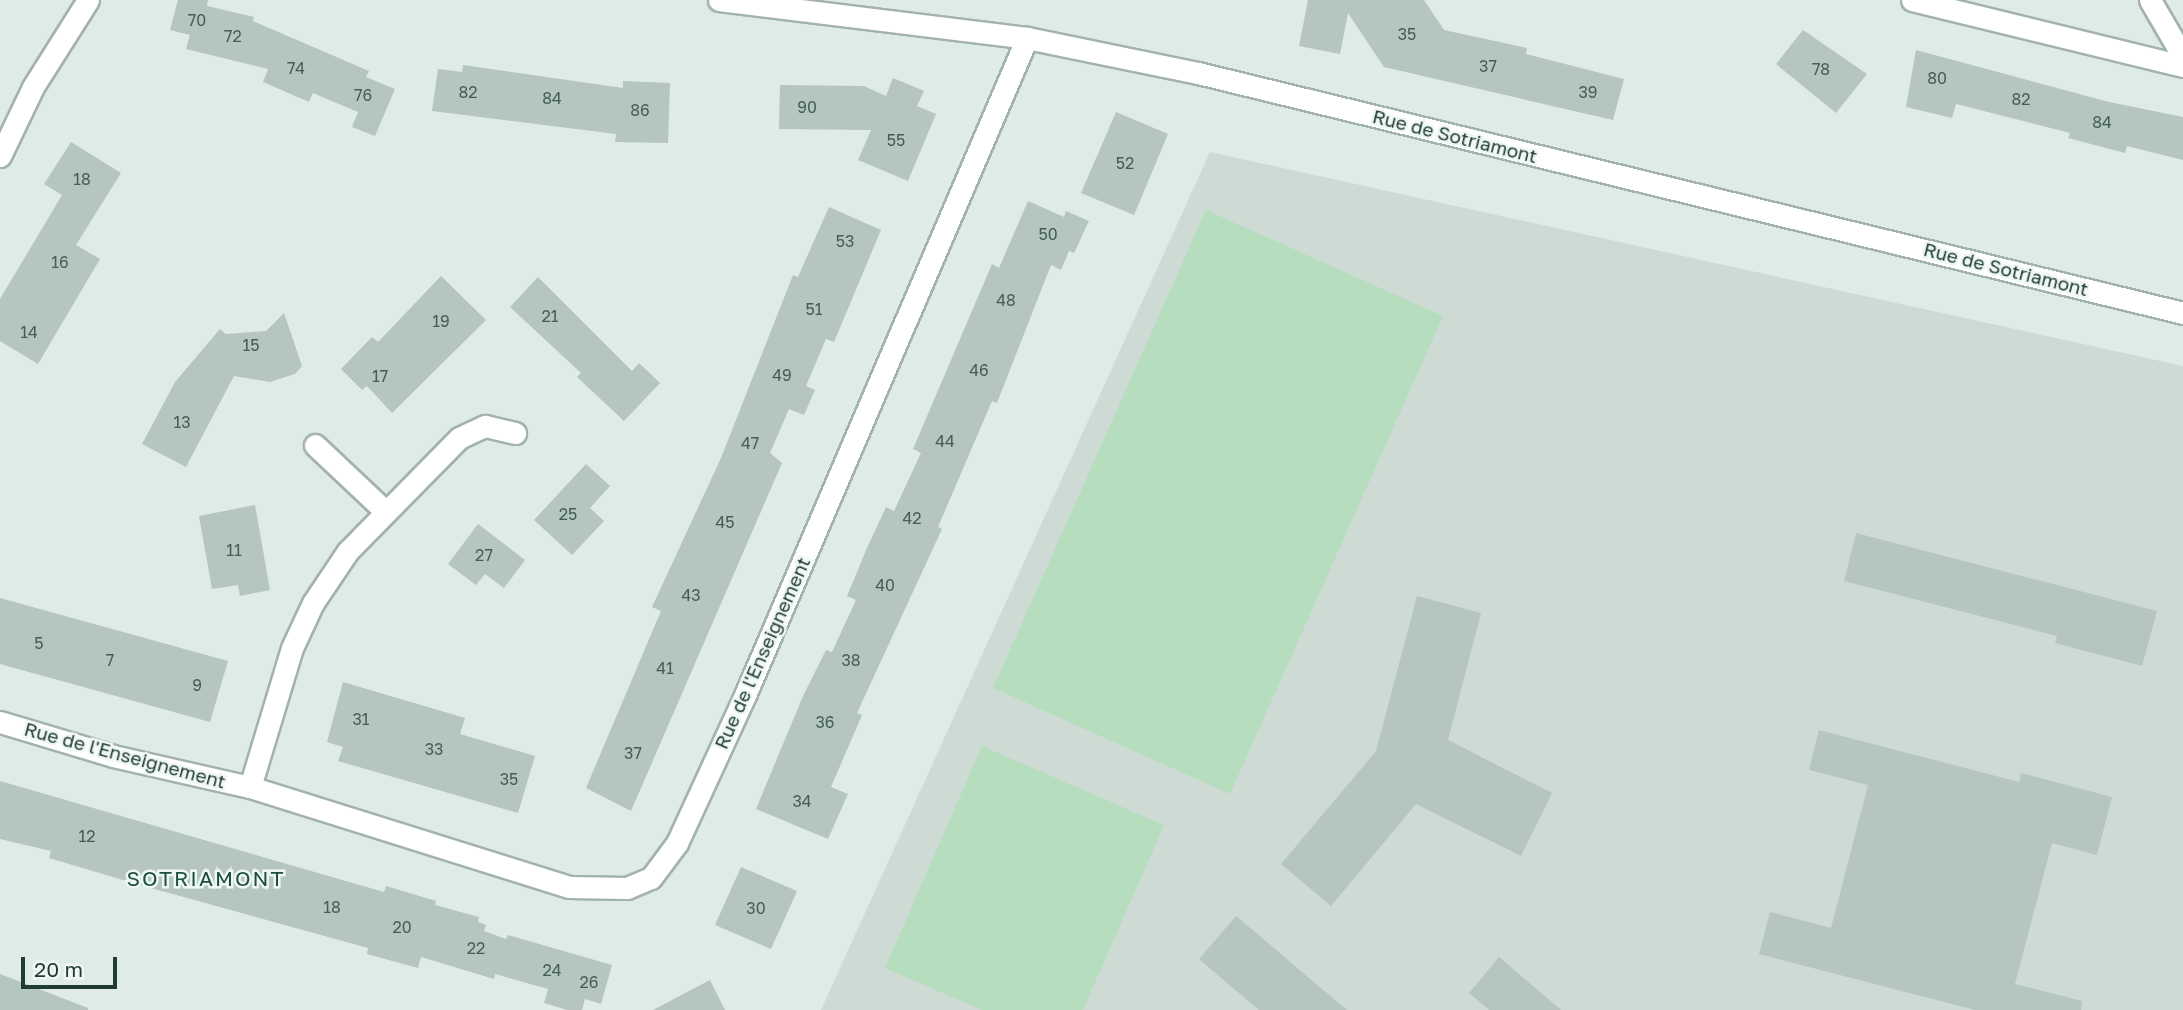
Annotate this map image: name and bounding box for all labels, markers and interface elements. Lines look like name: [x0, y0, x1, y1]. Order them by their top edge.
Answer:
house number: 70: [188, 10, 206, 30]
house number: 35: [1398, 24, 1416, 44]
house number: 72: [224, 26, 242, 46]
house number: 37: [1479, 56, 1497, 76]
house number: 74: [287, 58, 305, 78]
house number: 78: [1812, 59, 1830, 79]
house number: 80: [1927, 68, 1947, 88]
house number: 82: [458, 82, 478, 102]
house number: 39: [1578, 82, 1598, 102]
house number: 76: [354, 85, 372, 105]
house number: 84: [542, 88, 562, 108]
house number: 82: [2011, 89, 2031, 109]
house number: 90: [797, 97, 817, 117]
house number: 86: [630, 100, 650, 120]
street label: Rue de Sotriamont: [1370, 105, 1540, 167]
house number: 84: [2092, 112, 2112, 132]
house number: 55: [887, 130, 905, 150]
house number: 52: [1116, 153, 1134, 173]
house number: 18: [73, 169, 91, 189]
house number: 50: [1038, 224, 1058, 244]
house number: 53: [836, 231, 854, 251]
street label: Rue de Sotriamont: [1921, 238, 2091, 300]
house number: 16: [51, 252, 69, 272]
house number: 48: [996, 290, 1016, 310]
house number: 51: [805, 299, 823, 319]
house number: 21: [541, 306, 559, 326]
house number: 19: [432, 311, 450, 331]
house number: 14: [20, 322, 38, 342]
house number: 15: [242, 335, 260, 355]
house number: 46: [969, 360, 989, 380]
house number: 49: [772, 365, 792, 385]
house number: 17: [372, 366, 388, 386]
house number: 13: [173, 412, 191, 432]
house number: 44: [935, 431, 955, 451]
house number: 47: [741, 433, 759, 453]
house number: 25: [559, 504, 577, 524]
house number: 42: [902, 508, 922, 528]
house number: 45: [715, 512, 735, 532]
house number: 11: [226, 540, 242, 560]
house number: 27: [475, 545, 493, 565]
street label: Rue de l'Enseignement: [709, 554, 815, 752]
house number: 40: [875, 575, 895, 595]
house number: 43: [681, 585, 701, 605]
house number: 5: [34, 633, 44, 653]
house number: 7: [106, 650, 114, 670]
house number: 38: [841, 650, 861, 670]
house number: 41: [656, 658, 674, 678]
house number: 9: [192, 675, 202, 695]
house number: 31: [352, 709, 370, 729]
house number: 36: [815, 712, 835, 732]
street label: Rue de l'Enseignement: [22, 717, 228, 793]
house number: 33: [425, 739, 443, 759]
house number: 37: [624, 743, 642, 763]
house number: 35: [500, 769, 518, 789]
house number: 34: [792, 791, 812, 811]
house number: 12: [78, 826, 96, 846]
district label: SOTRIAMONT: [128, 865, 284, 891]
house number: 18: [323, 897, 341, 917]
house number: 30: [746, 898, 766, 918]
house number: 20: [392, 917, 412, 937]
house number: 22: [467, 938, 485, 958]
scale bar: [24, 944, 121, 988]
text: 20 m: [34, 956, 83, 982]
house number: 24: [542, 960, 562, 980]
house number: 26: [580, 972, 598, 992]

